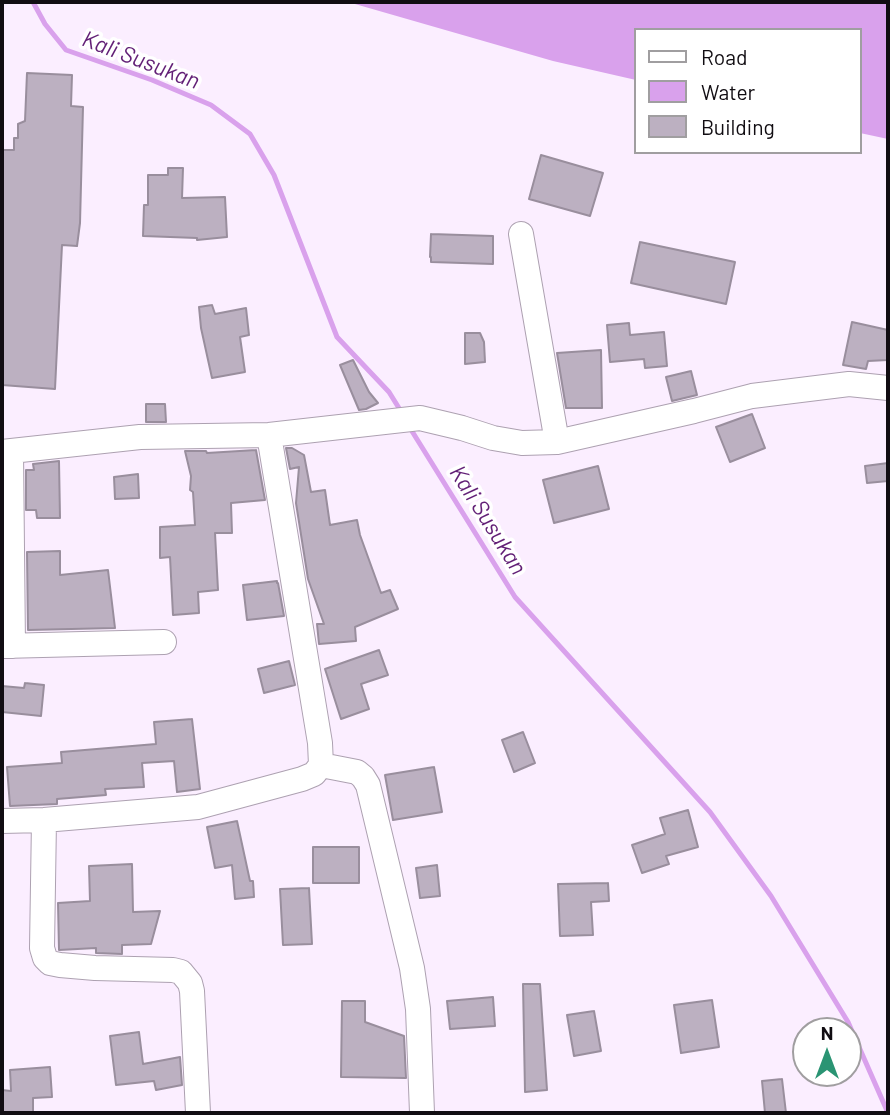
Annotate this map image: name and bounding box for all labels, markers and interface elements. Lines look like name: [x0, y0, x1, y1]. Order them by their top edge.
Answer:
water label: Kali Susukan: [78, 25, 204, 95]
legend: [634, 28, 862, 154]
text: Road: [701, 44, 747, 69]
text: Water: [701, 79, 755, 104]
text: Building: [701, 114, 775, 139]
water label: Kali Susukan: [444, 460, 532, 580]
north arrow: [792, 1017, 862, 1087]
text: N: [821, 1021, 833, 1044]

